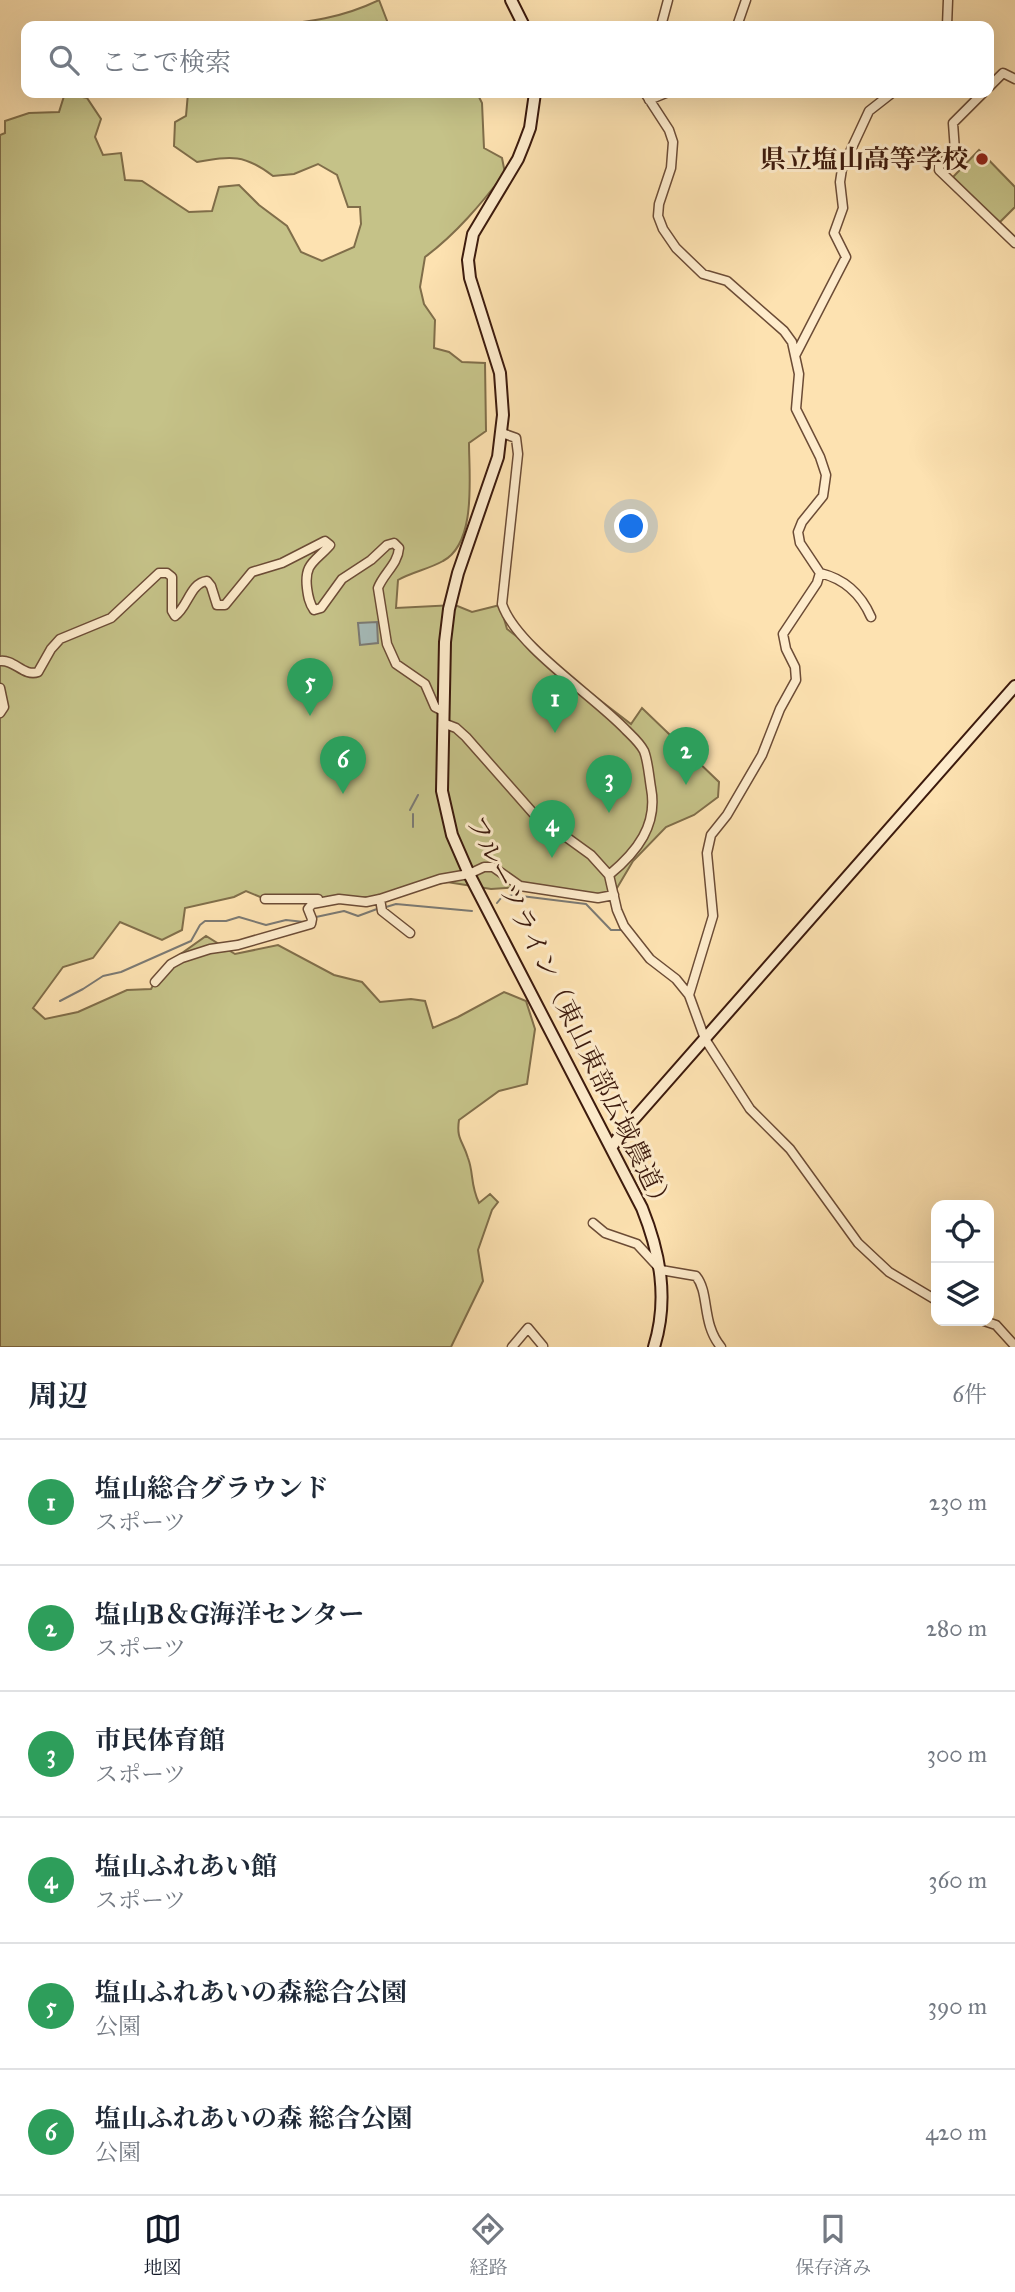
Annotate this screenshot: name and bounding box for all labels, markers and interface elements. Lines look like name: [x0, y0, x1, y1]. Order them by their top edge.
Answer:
search box: [21, 21, 994, 98]
icon: search: [45, 41, 83, 79]
text: ここで検索: [101, 46, 231, 78]
place label: 県立塩山高等学校: [760, 143, 968, 175]
marker: 県立塩山高等学校: [974, 151, 990, 167]
your location: [614, 509, 648, 543]
pin: 5: [287, 658, 333, 716]
pin: 1: [532, 675, 578, 733]
pin: 2: [663, 727, 709, 785]
pin: 6: [320, 736, 366, 794]
pin: 3: [586, 755, 632, 813]
pin: 4: [529, 800, 575, 858]
street label: フルーツライン（東山東部広域農道）: [459, 810, 681, 1218]
map controls: [931, 1200, 994, 1326]
button: locate: [931, 1200, 994, 1263]
button: layers: [931, 1263, 994, 1326]
text: 周辺: [28, 1378, 88, 1414]
text: 6件: [952, 1380, 987, 1408]
text: 塩山総合グラウンド: [95, 1472, 329, 1504]
text: 1: [46, 1488, 56, 1516]
text: 230 m: [929, 1488, 987, 1516]
text: スポーツ: [95, 1508, 186, 1536]
text: 塩山B＆G海洋センター: [95, 1598, 364, 1630]
text: 2: [45, 1614, 57, 1642]
text: 280 m: [926, 1614, 987, 1642]
text: スポーツ: [95, 1634, 186, 1662]
text: 市民体育館: [95, 1724, 225, 1756]
text: 3: [46, 1740, 56, 1768]
text: 300 m: [927, 1740, 987, 1768]
text: スポーツ: [95, 1760, 186, 1788]
text: 塩山ふれあい館: [95, 1850, 277, 1882]
text: 4: [45, 1866, 57, 1894]
text: 360 m: [928, 1866, 987, 1894]
text: スポーツ: [95, 1886, 186, 1914]
text: 塩山ふれあいの森総合公園: [95, 1976, 407, 2008]
text: 5: [46, 1992, 56, 2020]
text: 390 m: [928, 1992, 987, 2020]
text: 公園: [95, 2012, 141, 2040]
text: 塩山ふれあいの森 総合公園: [95, 2102, 413, 2134]
text: 6: [45, 2118, 57, 2146]
text: 420 m: [925, 2118, 987, 2146]
text: 公園: [95, 2138, 141, 2166]
tab: 地図: [144, 2210, 182, 2279]
tab: 経路: [469, 2210, 507, 2279]
tab: 保存済み: [795, 2210, 871, 2279]

